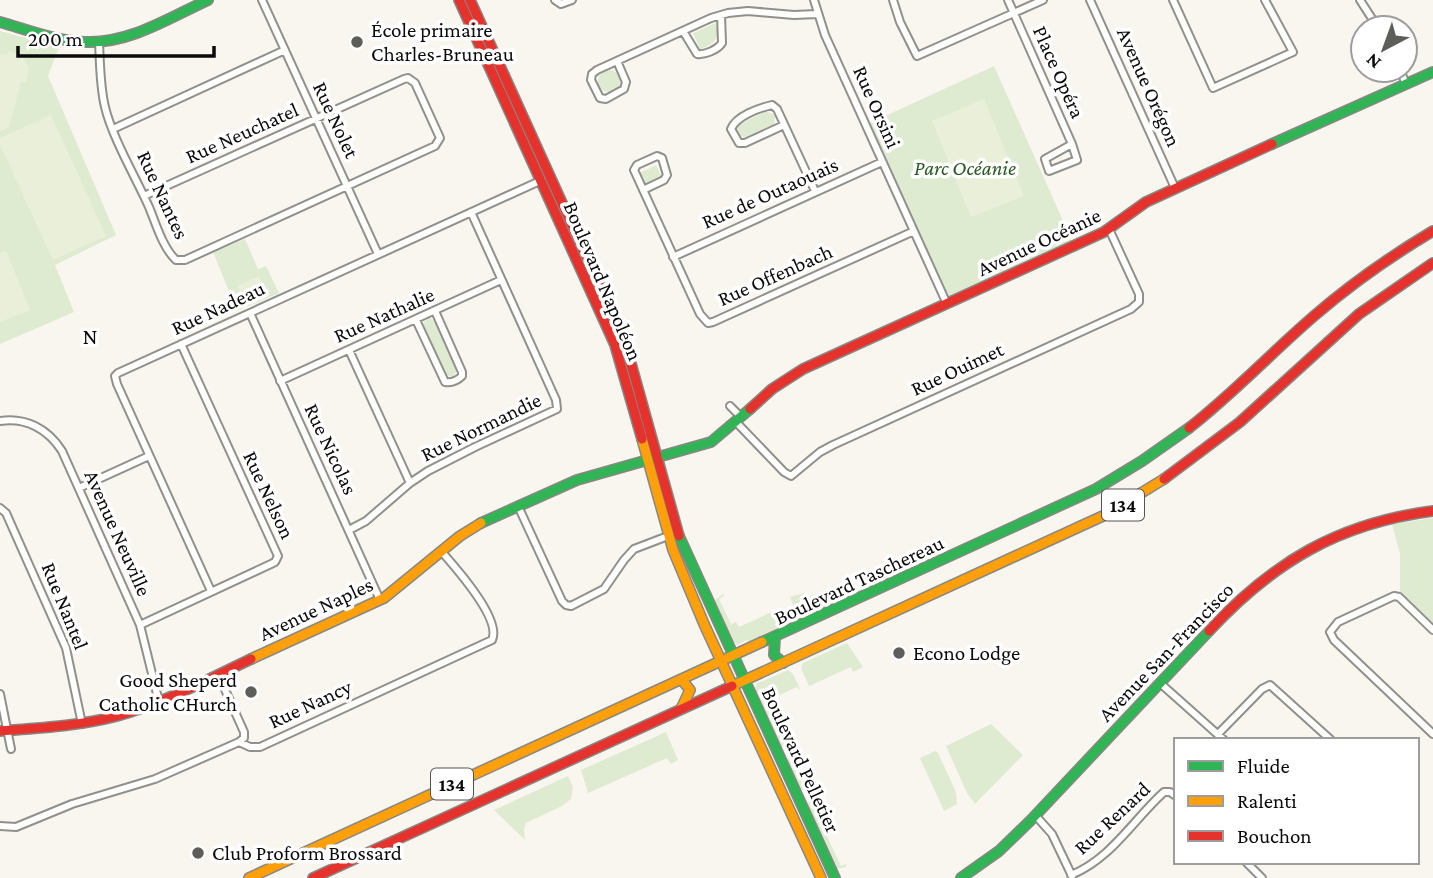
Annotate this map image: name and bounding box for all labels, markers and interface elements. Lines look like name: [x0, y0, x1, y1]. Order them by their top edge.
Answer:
scale bar: [18, 14, 214, 58]
north arrow: [1349, 14, 1419, 84]
place label: École primaire Charles-Bruneau: [371, 18, 514, 66]
street label: Place Opéra: [1028, 22, 1090, 122]
street label: Avenue Orégon: [1112, 24, 1186, 150]
text: 200 m: [28, 27, 83, 51]
marker: École primaire Charles-Bruneau: [349, 34, 365, 50]
text: N: [1361, 49, 1385, 74]
street label: Rue Orsini: [848, 62, 906, 152]
street label: Rue Nolet: [308, 78, 365, 163]
street label: Rue Neuchatel: [182, 97, 302, 169]
street label: Rue Nantes: [132, 147, 194, 243]
street label: Rue de Outaouais: [698, 152, 842, 234]
park label: Parc Océanie: [914, 156, 1016, 180]
street label: Boulevard Napoléon: [559, 198, 647, 364]
street label: Avenue Océanie: [973, 203, 1105, 281]
street label: Rue Offenbach: [714, 239, 836, 311]
street label: Rue Nadeau: [168, 276, 268, 340]
street label: Rue Nathalie: [330, 282, 438, 348]
district label: N: [82, 323, 100, 349]
street label: Rue Ouimet: [907, 337, 1008, 401]
street label: Rue Normandie: [417, 388, 545, 466]
street label: Rue Nicolas: [300, 400, 362, 498]
street label: Rue Nelson: [238, 447, 300, 543]
street label: Avenue Neuville: [80, 466, 156, 600]
road number: 134: [1102, 490, 1144, 520]
street label: Boulevard Taschereau: [771, 530, 947, 630]
street label: Rue Nantel: [37, 559, 93, 653]
street label: Avenue Naples: [255, 572, 377, 646]
street label: Avenue San-Francisco: [1093, 577, 1239, 727]
place label: Econo Lodge: [913, 641, 1020, 665]
marker: Econo Lodge: [891, 645, 907, 661]
place label: Good Sheperd Catholic CHurch: [98, 668, 237, 716]
street label: Rue Nancy: [265, 674, 356, 734]
street label: Boulevard Pelletier: [757, 683, 845, 837]
marker: Good Sheperd Catholic CHurch: [243, 684, 259, 700]
legend: [1174, 738, 1419, 864]
text: Fluide: [1237, 754, 1290, 778]
road number: 134: [431, 768, 473, 800]
street label: Rue Renard: [1069, 777, 1155, 859]
text: Ralenti: [1237, 789, 1297, 813]
text: Bouchon: [1237, 824, 1312, 848]
place label: Club Proform Brossard: [212, 841, 402, 865]
marker: Club Proform Brossard: [190, 845, 206, 861]

